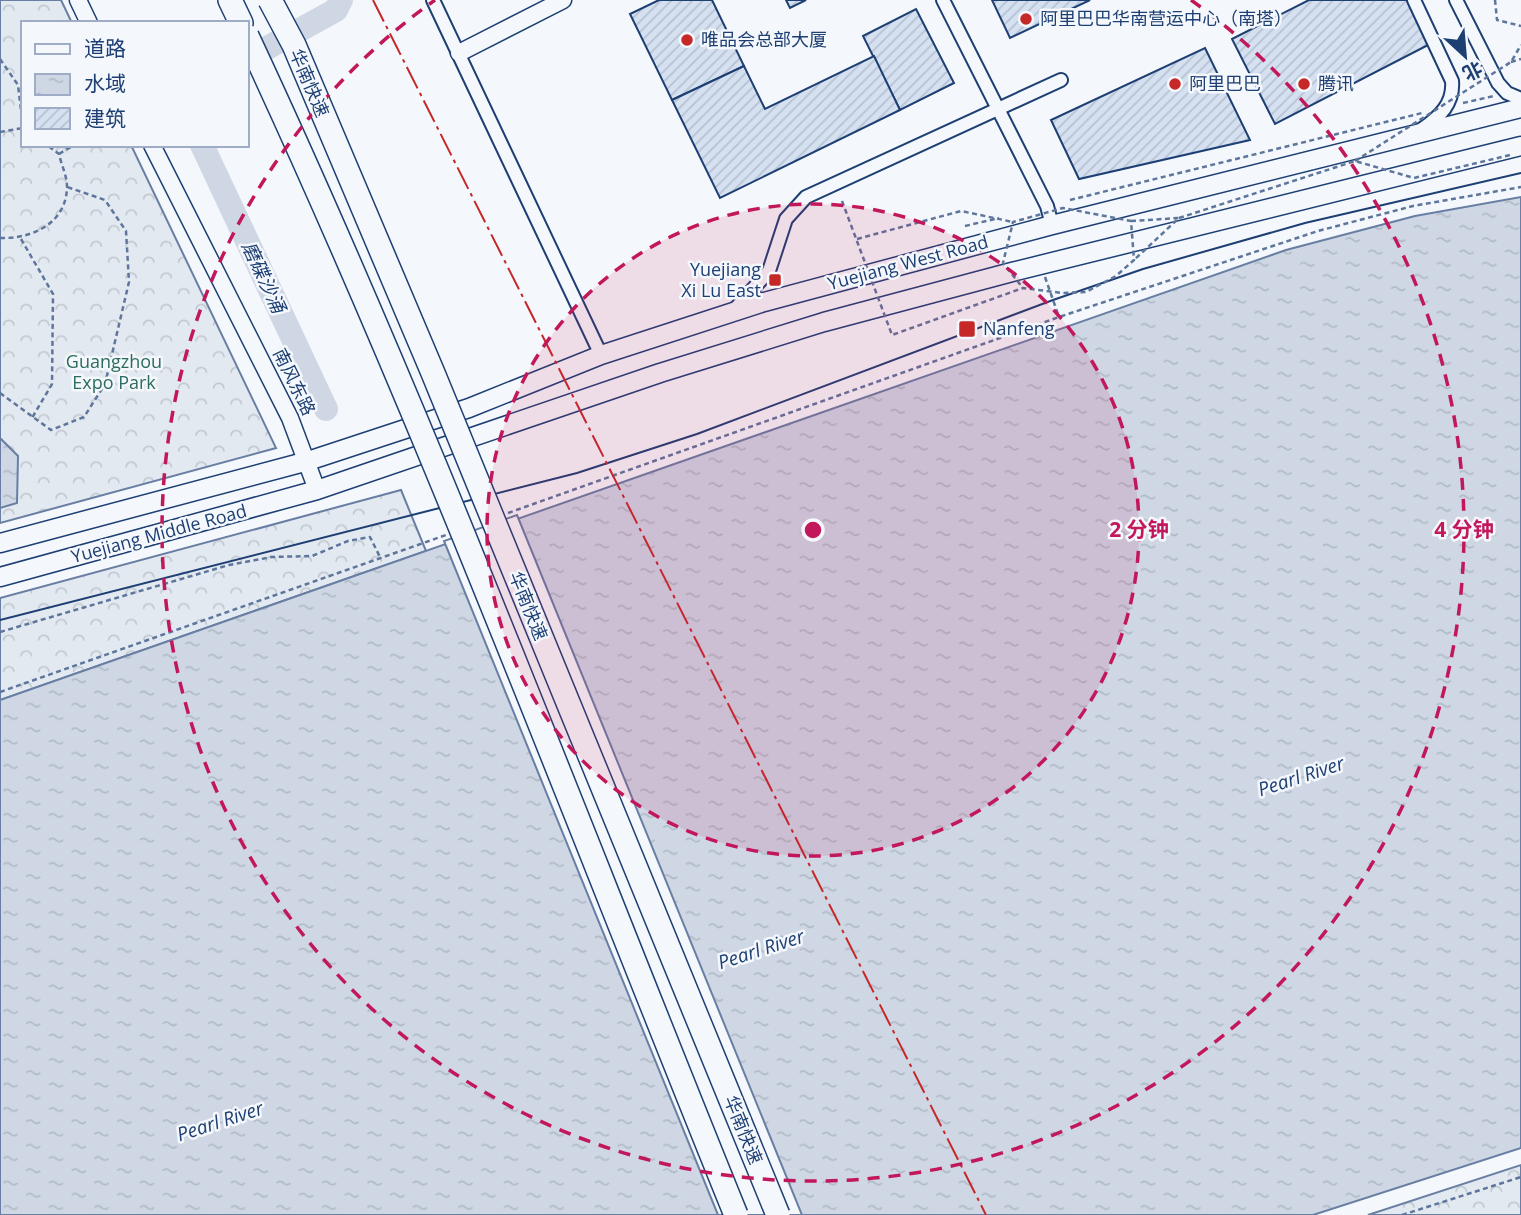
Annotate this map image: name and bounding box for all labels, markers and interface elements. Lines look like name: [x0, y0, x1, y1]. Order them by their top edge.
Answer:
place label: 阿里巴巴华南营运中心（南塔）: [1040, 6, 1292, 30]
marker: 阿里巴巴华南营运中心（南塔）: [1018, 11, 1034, 27]
legend: [21, 21, 248, 147]
north arrow: [1430, 21, 1500, 91]
place label: 唯品会总部大厦: [701, 27, 827, 51]
marker: 唯品会总部大厦: [679, 32, 695, 48]
text: 道路: [84, 34, 126, 62]
street label: 华南快速: [285, 45, 335, 120]
text: 北: [1458, 55, 1487, 87]
text: 水域: [84, 69, 126, 97]
place label: 阿里巴巴: [1189, 71, 1261, 95]
place label: 腾讯: [1318, 71, 1354, 95]
marker: 阿里巴巴: [1167, 76, 1183, 92]
marker: 腾讯: [1296, 76, 1312, 92]
text: 建筑: [84, 104, 126, 132]
street label: Yuejiang West Road: [825, 229, 991, 295]
water label: 磨碟沙涌: [236, 237, 293, 319]
place label: Yuejiang Xi Lu East: [681, 257, 761, 302]
marker: Yuejiang Xi Lu East: [767, 272, 783, 288]
place label: Nanfeng: [983, 316, 1055, 340]
marker: Nanfeng: [957, 319, 977, 339]
street label: 南风东路: [268, 344, 321, 419]
park label: Guangzhou Expo Park: [66, 349, 162, 394]
street label: Yuejiang Middle Road: [68, 498, 249, 568]
text: 2 分钟: [1109, 515, 1169, 543]
text: 4 分钟: [1434, 515, 1494, 543]
centre of rings: [801, 518, 825, 542]
street label: 华南快速: [504, 568, 554, 643]
water label: Pearl River: [1254, 749, 1349, 802]
water label: Pearl River: [714, 922, 809, 975]
street label: 华南快速: [719, 1092, 769, 1167]
water label: Pearl River: [173, 1094, 268, 1147]

